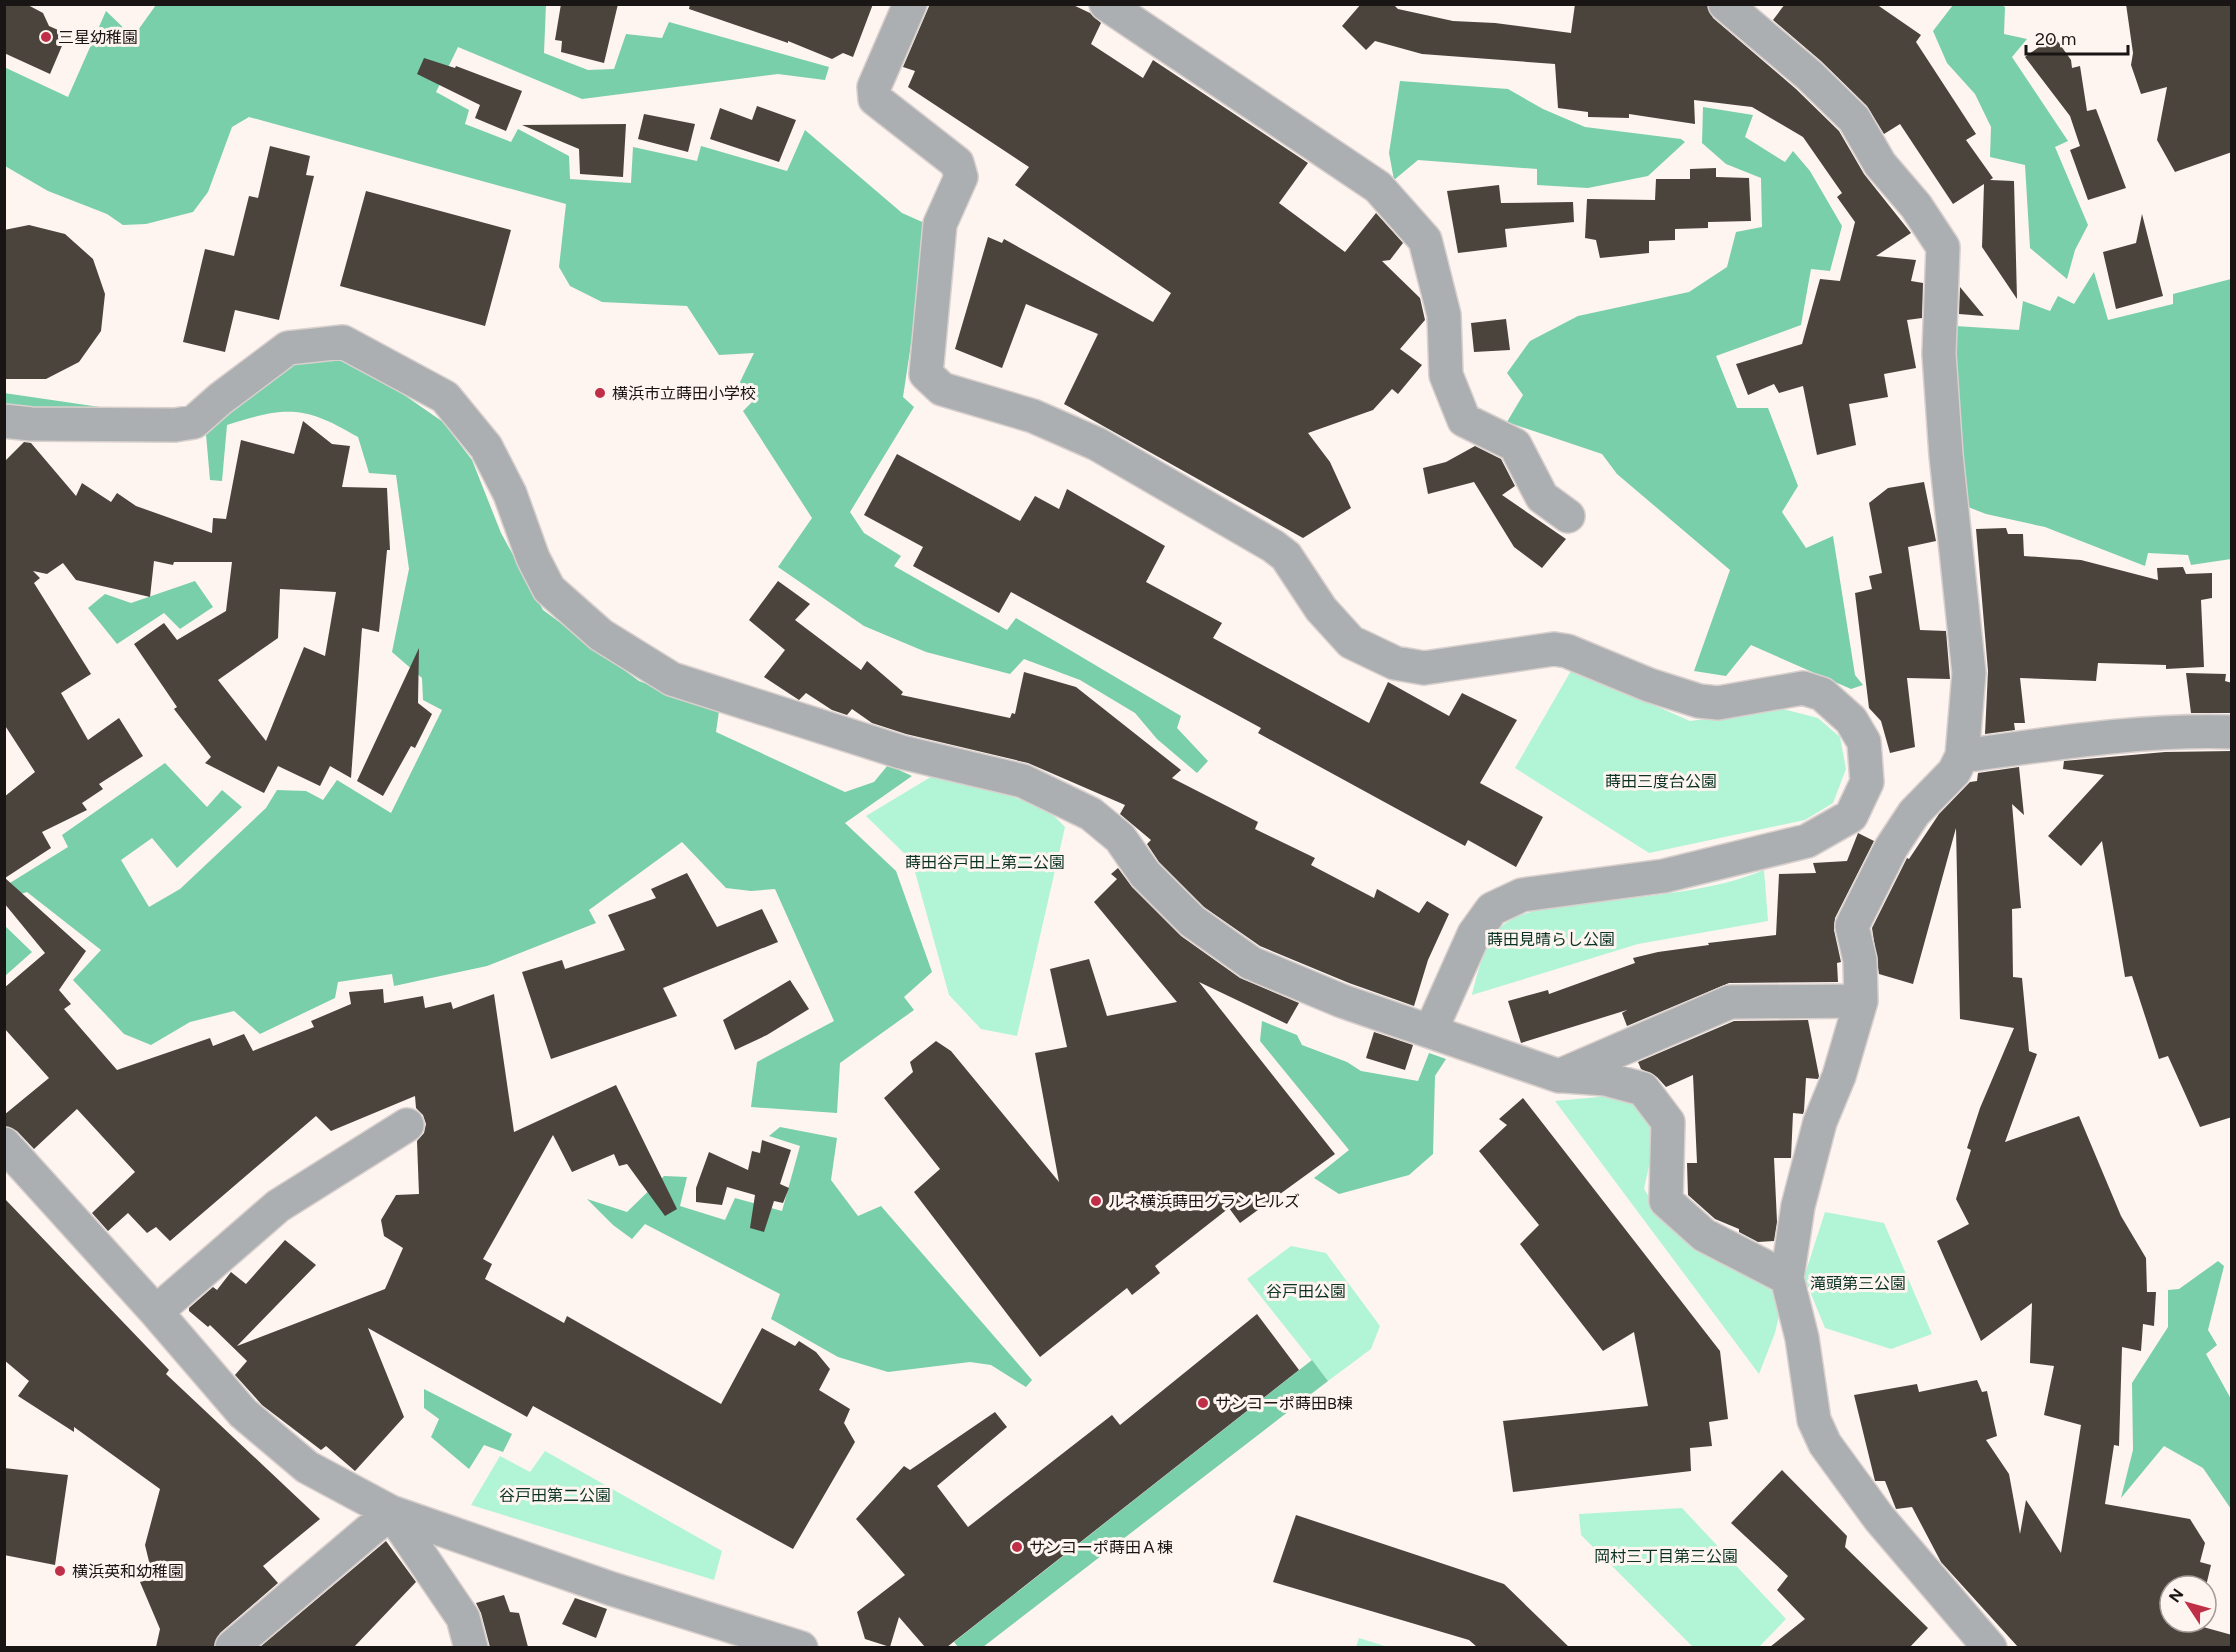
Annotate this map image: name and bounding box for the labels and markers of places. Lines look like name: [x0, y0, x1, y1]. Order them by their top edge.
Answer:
place label: 三星幼稚園: [58, 28, 138, 47]
marker: 三星幼稚園: [39, 30, 53, 44]
place label: 横浜市立蒔田小学校: [612, 384, 756, 403]
marker: 横浜市立蒔田小学校: [593, 386, 607, 400]
place label: ルネ横浜蒔田グランヒルズ: [1108, 1192, 1300, 1211]
marker: ルネ横浜蒔田グランヒルズ: [1089, 1194, 1103, 1208]
place label: サンコーポ蒔田B棟: [1215, 1394, 1353, 1413]
marker: サンコーポ蒔田B棟: [1196, 1396, 1210, 1410]
place label: サンコーポ蒔田Ａ棟: [1029, 1538, 1173, 1557]
marker: サンコーポ蒔田Ａ棟: [1010, 1540, 1024, 1554]
place label: 横浜英和幼稚園: [72, 1562, 184, 1581]
marker: 横浜英和幼稚園: [53, 1564, 67, 1578]

